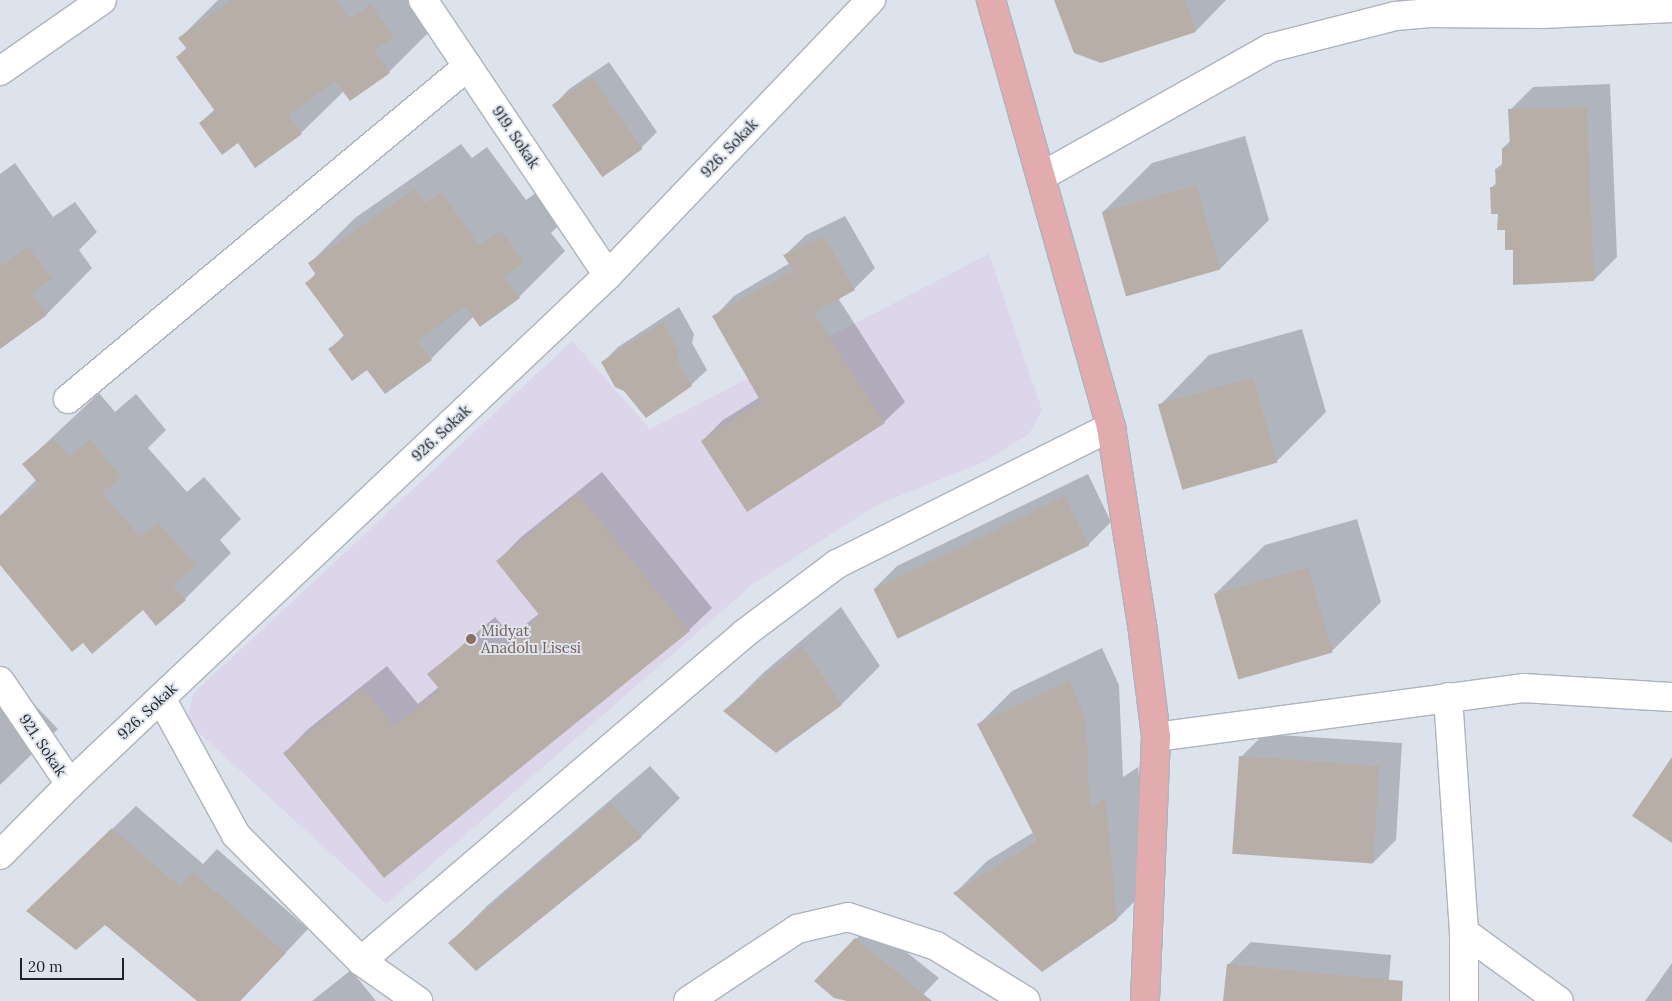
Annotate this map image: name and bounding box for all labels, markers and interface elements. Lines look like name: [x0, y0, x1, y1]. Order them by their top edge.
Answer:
street label: 919. Sokak: [489, 102, 543, 172]
street label: 926. Sokak: [697, 115, 761, 181]
street label: 926. Sokak: [408, 401, 474, 465]
place label: Midyat Anadolu Lisesi: [481, 621, 581, 656]
marker: Midyat Anadolu Lisesi: [465, 633, 477, 645]
street label: 926. Sokak: [114, 679, 180, 743]
street label: 921. Sokak: [16, 711, 70, 779]
scale bar: [22, 948, 126, 980]
text: 20 m: [28, 957, 63, 976]

